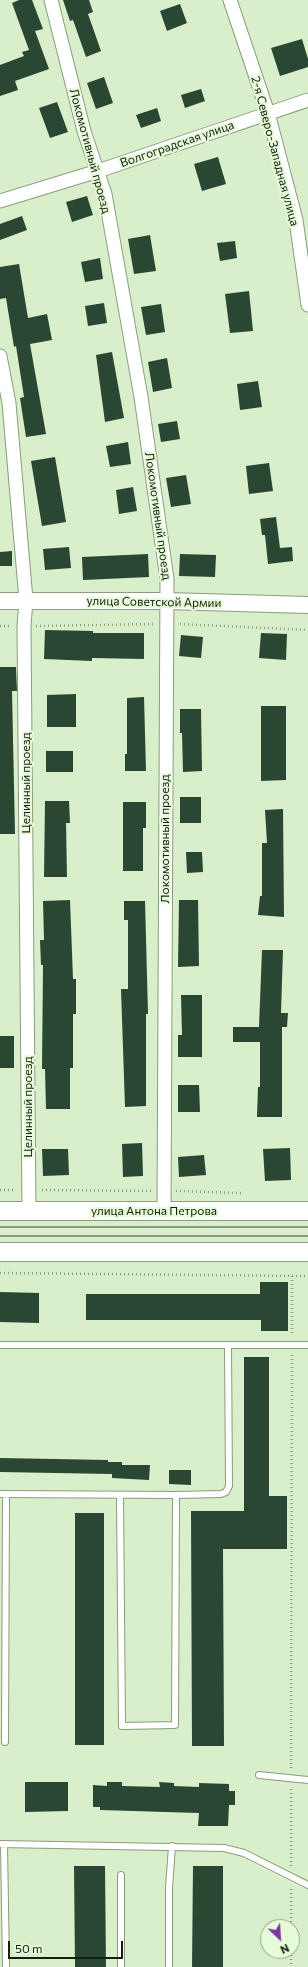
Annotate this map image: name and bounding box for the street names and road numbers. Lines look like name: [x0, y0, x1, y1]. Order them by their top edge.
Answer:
street label: 2-я Северо-Западная улица: [248, 75, 302, 227]
street label: Локомотивный проезд: [66, 87, 114, 215]
street label: Волгоградская улица: [118, 118, 236, 170]
street label: Локомотивный проезд: [142, 451, 174, 581]
street label: улица Советской Армии: [86, 594, 222, 610]
street label: Целинный проезд: [19, 732, 33, 834]
street label: Локомотивный проезд: [158, 775, 172, 903]
street label: Целинный проезд: [21, 1056, 35, 1158]
street label: улица Антона Петрова: [91, 1204, 217, 1218]

